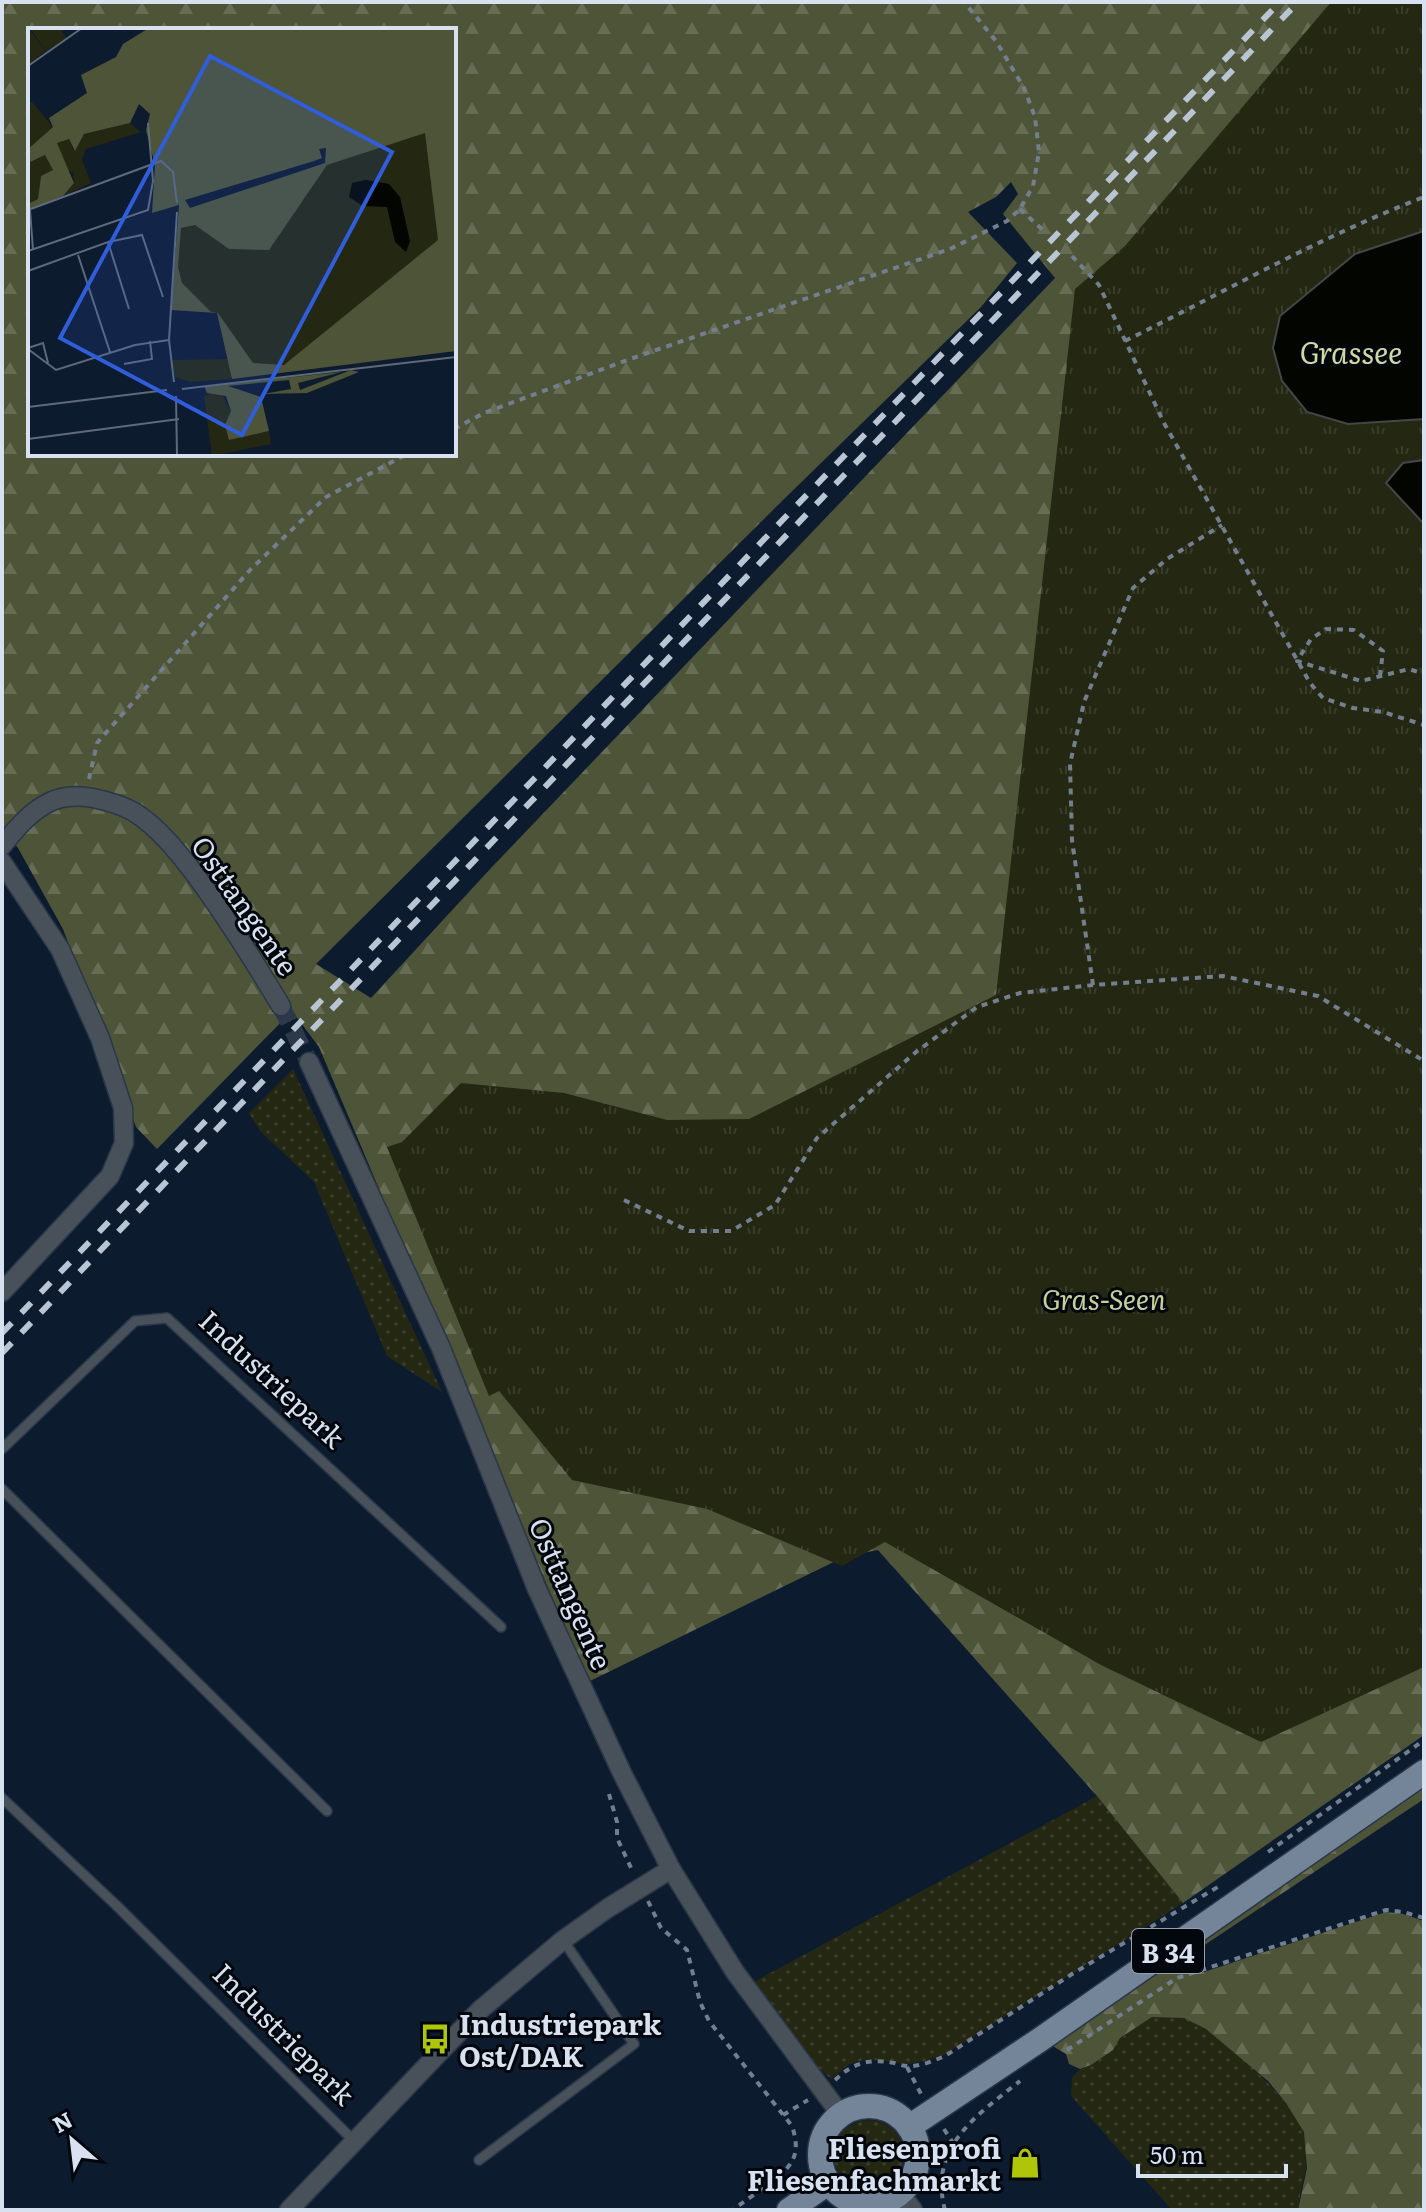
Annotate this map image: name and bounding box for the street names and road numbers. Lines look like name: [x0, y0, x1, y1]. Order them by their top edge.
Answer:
street label: Osttangente: [182, 827, 310, 983]
street label: Industriepark: [191, 1299, 356, 1457]
street label: Osttangente: [520, 1510, 624, 1676]
road number: B 34: [1132, 1929, 1204, 1973]
street label: Industriepark: [204, 1952, 366, 2114]

